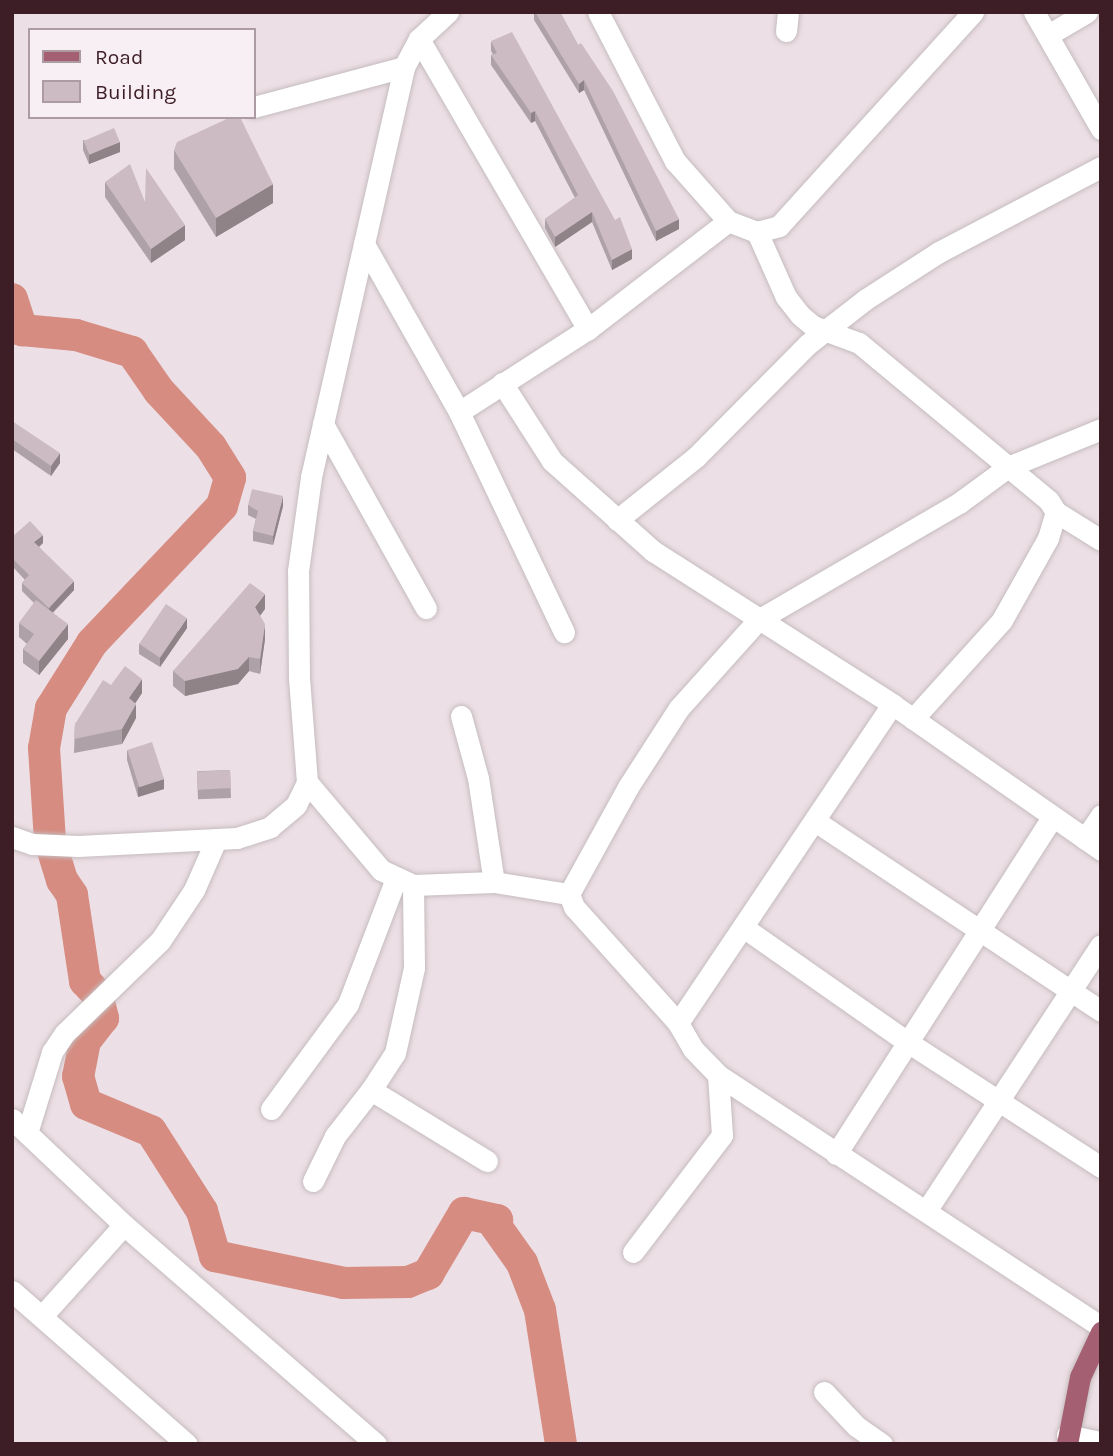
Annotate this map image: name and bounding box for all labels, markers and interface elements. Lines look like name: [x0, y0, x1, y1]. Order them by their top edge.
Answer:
legend: [28, 28, 256, 119]
text: Road: [95, 45, 143, 69]
text: Building: [95, 80, 176, 104]

